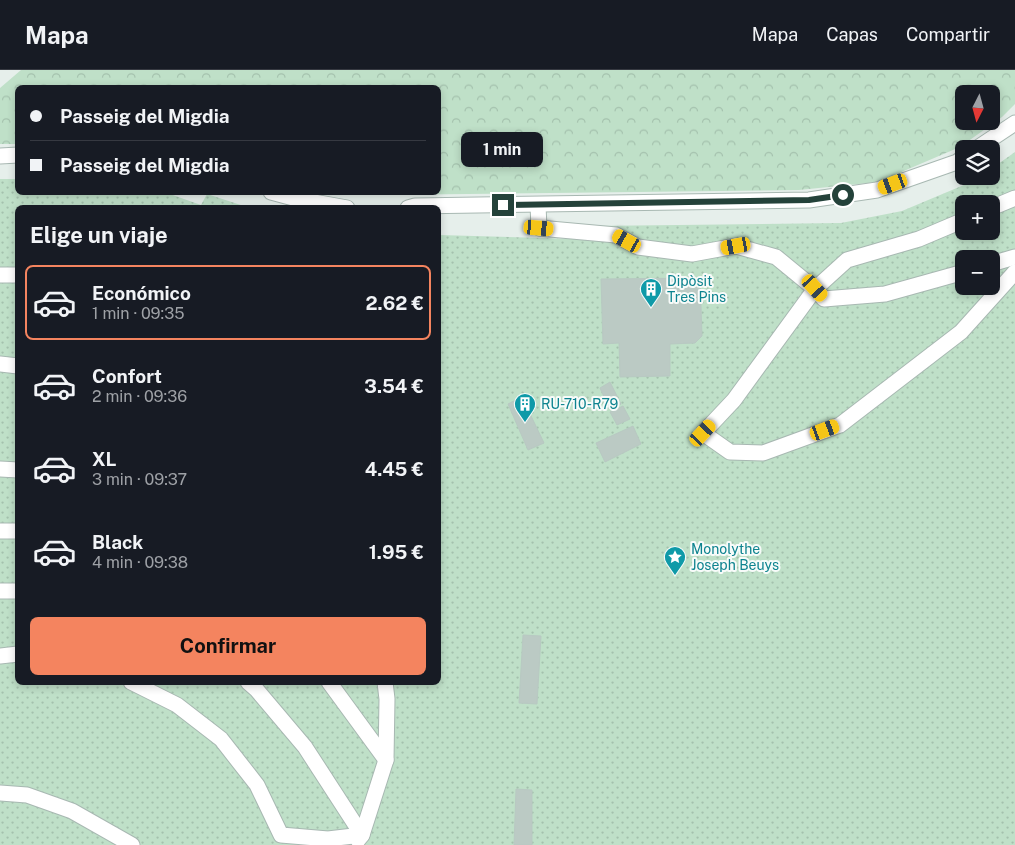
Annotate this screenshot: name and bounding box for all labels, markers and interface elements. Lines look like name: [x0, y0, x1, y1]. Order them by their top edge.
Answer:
text: Mapa: [25, 21, 89, 49]
text: Mapa: [752, 24, 798, 45]
text: Capas: [826, 24, 878, 45]
text: Compartir: [906, 24, 990, 45]
north arrow: [955, 85, 1000, 130]
map controls: [955, 85, 1000, 295]
text: Passeig del Migdia: [60, 105, 229, 127]
callout: 1 min: [462, 132, 544, 168]
text: 1 min: [483, 140, 521, 159]
button: layers: [955, 140, 1000, 185]
text: Passeig del Migdia: [60, 154, 229, 176]
car: [876, 172, 909, 196]
route start: [832, 184, 854, 206]
route end: [492, 194, 514, 216]
button: +: [955, 195, 1000, 240]
car: [523, 219, 554, 237]
text: Elige un viaje: [30, 222, 168, 248]
car: [610, 227, 643, 255]
car: [719, 236, 752, 256]
button: −: [955, 250, 1000, 295]
car: [799, 272, 830, 304]
place label: Dipòsit Tres Pins: [667, 273, 726, 305]
building icon: Dipòsit Tres Pins: [639, 277, 663, 308]
icon: car: [32, 280, 77, 325]
text: Económico: [92, 282, 191, 304]
text: 2.62 €: [366, 292, 424, 314]
text: 1 min · 09:35: [92, 304, 185, 323]
icon: car: [32, 363, 77, 408]
text: Confort: [92, 365, 162, 387]
text: 3.54 €: [364, 375, 424, 397]
text: 2 min · 09:36: [92, 387, 187, 406]
building icon: RU-710-R79: [513, 392, 537, 423]
place label: RU-710-R79: [541, 396, 619, 412]
car: [687, 417, 718, 449]
car: [808, 418, 841, 442]
icon: car: [32, 446, 77, 491]
text: XL: [92, 448, 117, 470]
text: 4.45 €: [365, 458, 424, 480]
text: 3 min · 09:37: [92, 470, 187, 489]
icon: car: [32, 529, 77, 574]
text: Black: [92, 531, 143, 553]
text: 1.95 €: [369, 541, 424, 563]
place label: Monolythe Joseph Beuys: [691, 541, 779, 573]
place icon: Monolythe Joseph Beuys: [663, 545, 687, 576]
text: 4 min · 09:38: [92, 553, 188, 572]
button: Confirmar: [30, 617, 426, 675]

